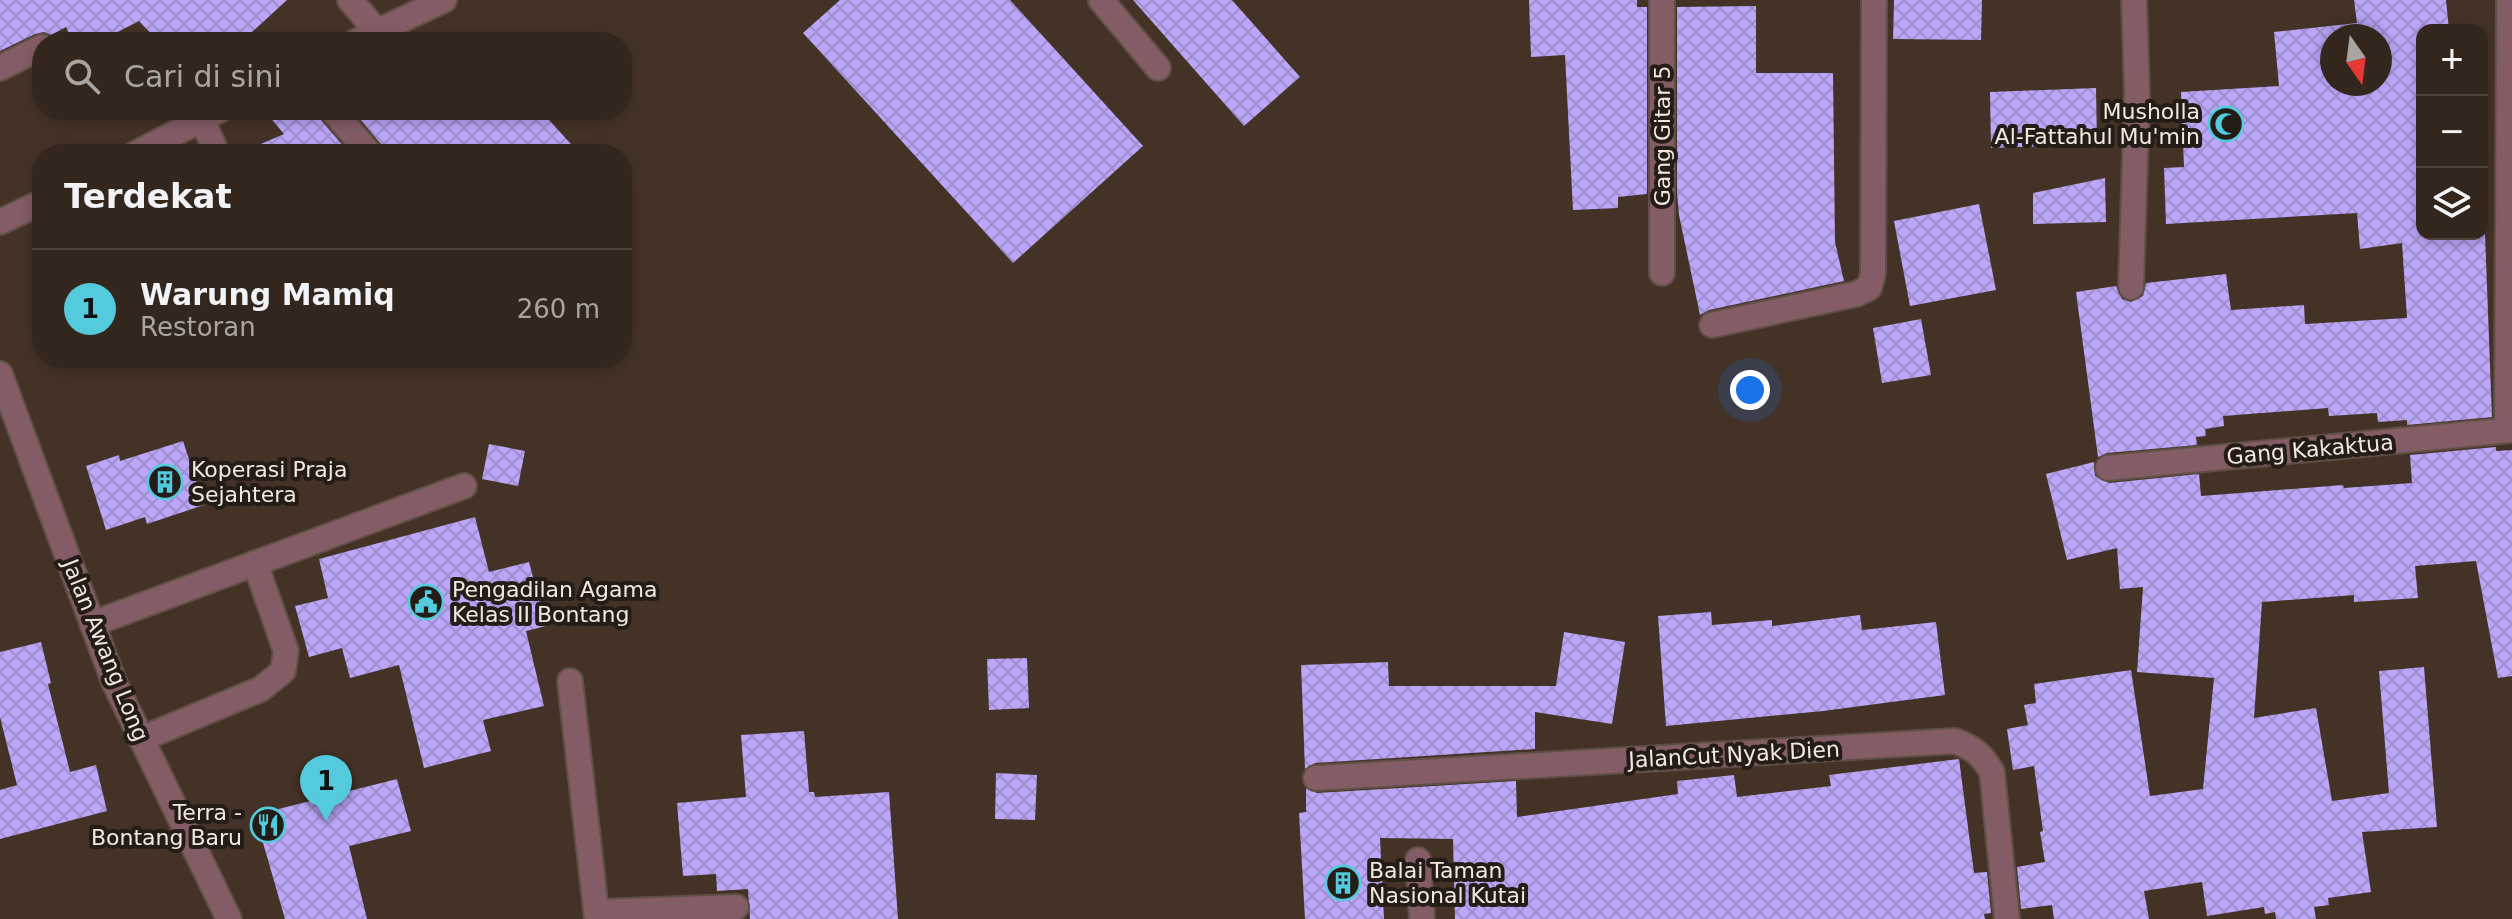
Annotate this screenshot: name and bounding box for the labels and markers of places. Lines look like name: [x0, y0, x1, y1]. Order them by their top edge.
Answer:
place label: Musholla Al-Fattahul Mu'min: [1995, 99, 2200, 149]
mosque icon: Musholla Al-Fattahul Mu'min: [2207, 105, 2245, 143]
place label: Koperasi Praja Sejahtera: [191, 457, 347, 507]
building icon: Koperasi Praja Sejahtera: [146, 463, 184, 501]
place label: Pengadilan Agama Kelas II Bontang: [452, 577, 657, 627]
public building icon: Pengadilan Agama Kelas II Bontang: [407, 583, 445, 621]
pin: 1: [300, 755, 352, 821]
place label: Terra - Bontang Baru: [91, 800, 242, 850]
restaurant icon: Terra - Bontang Baru: [249, 806, 287, 844]
place label: Balai Taman Nasional Kutai: [1369, 858, 1526, 908]
building icon: Balai Taman Nasional Kutai: [1324, 864, 1362, 902]

